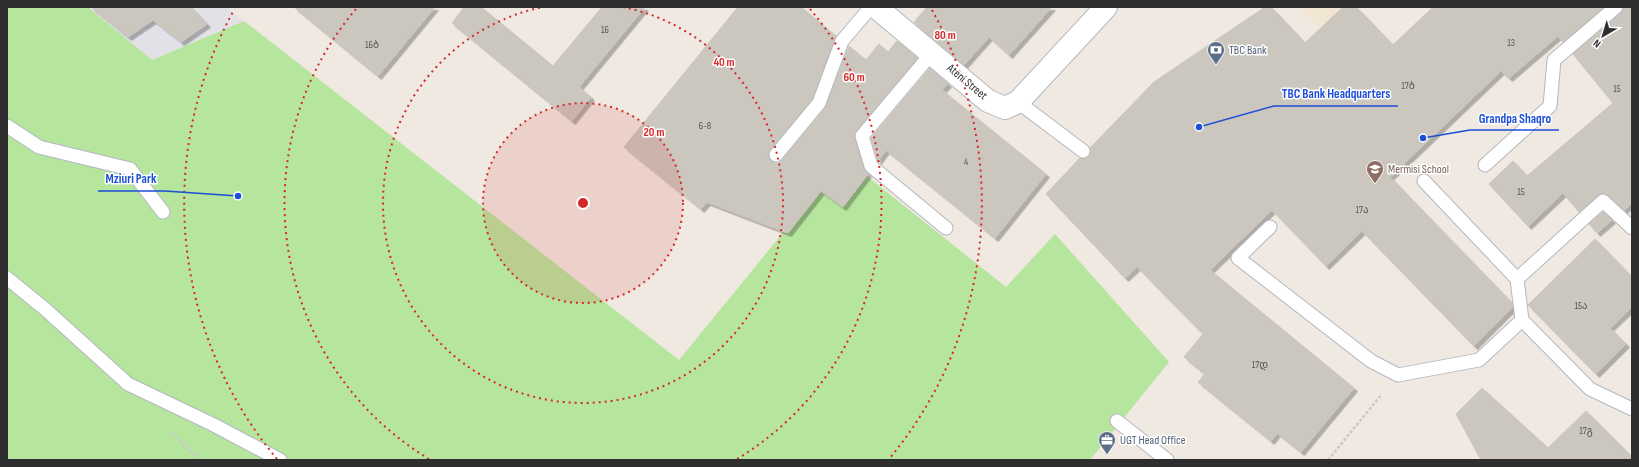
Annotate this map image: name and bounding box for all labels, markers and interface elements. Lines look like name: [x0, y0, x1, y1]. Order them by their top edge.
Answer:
north arrow: [1583, 16, 1623, 56]
house number: 16: [601, 24, 609, 36]
text: 80 m: [934, 28, 956, 43]
text: N: [1591, 36, 1603, 50]
house number: 13: [1507, 37, 1515, 49]
house number: 16ბ: [365, 39, 379, 51]
bank icon: TBC Bank: [1206, 40, 1226, 65]
place label: TBC Bank: [1229, 43, 1267, 58]
text: 40 m: [713, 55, 735, 70]
street label: Ateni Street: [943, 60, 991, 103]
text: 60 m: [843, 70, 865, 85]
house number: 17ბ: [1401, 80, 1415, 92]
callout: TBC Bank Headquarters: [1274, 81, 1398, 106]
house number: 15: [1613, 83, 1621, 95]
text: TBC Bank Headquarters: [1282, 86, 1390, 102]
callout: Grandpa Shaqro: [1470, 105, 1559, 130]
text: Grandpa Shaqro: [1479, 111, 1552, 127]
house number: 6-8: [699, 120, 711, 132]
text: 20 m: [644, 125, 664, 140]
house number: 4: [964, 156, 968, 168]
school or university icon: Mermisi School: [1365, 159, 1385, 184]
place label: Mermisi School: [1388, 162, 1449, 177]
callout: Mziuri Park: [98, 166, 165, 191]
text: Mziuri Park: [106, 171, 157, 187]
house number: 15: [1517, 186, 1525, 198]
centre of rings: [576, 196, 590, 210]
house number: 17ა: [1356, 204, 1368, 216]
house number: 15ა: [1575, 300, 1588, 312]
house number: 17დ: [1252, 359, 1268, 371]
house number: 17გ: [1579, 425, 1593, 437]
office icon: UGT Head Office: [1097, 430, 1117, 455]
place label: UGT Head Office: [1120, 433, 1186, 448]

